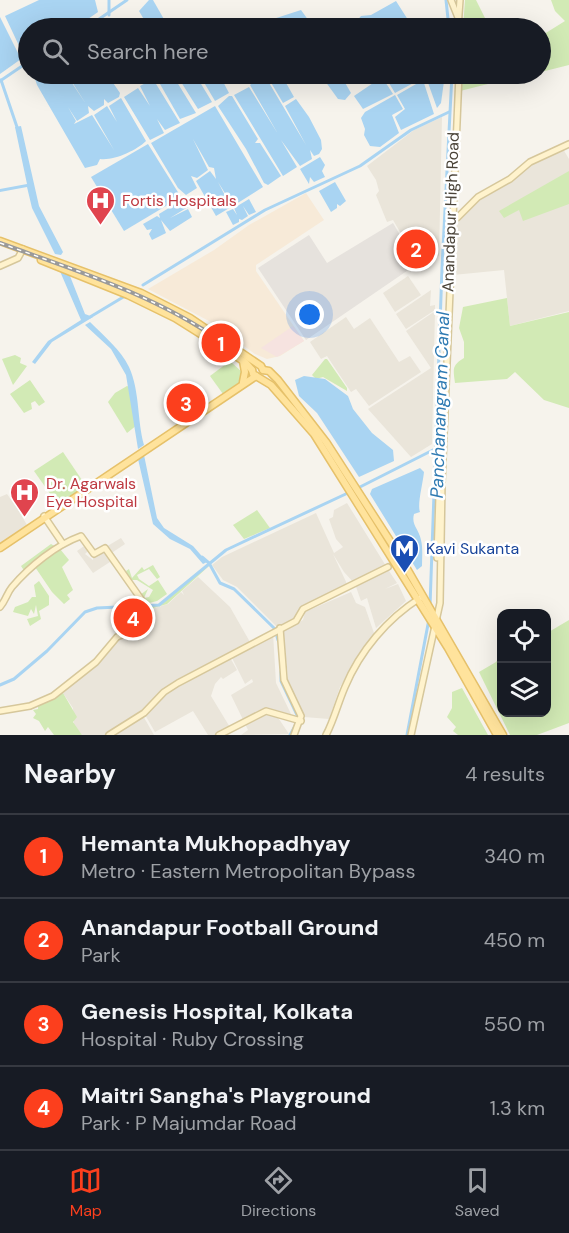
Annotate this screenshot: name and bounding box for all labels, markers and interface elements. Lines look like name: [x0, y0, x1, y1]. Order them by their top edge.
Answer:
search box: [18, 18, 551, 84]
icon: search: [39, 35, 72, 68]
text: Search here: [87, 37, 208, 66]
street label: Anandapur High Road: [437, 132, 464, 292]
hospital icon: Fortis Hospitals: [85, 184, 117, 226]
place label: Fortis Hospitals: [122, 190, 237, 211]
pin: 2: [396, 226, 436, 272]
your location: [295, 300, 324, 329]
water label: Panchanangram Canal: [425, 310, 455, 499]
pin: 1: [202, 320, 240, 366]
pin: 3: [166, 380, 206, 426]
place label: Dr. Agarwals Eye Hospital: [46, 473, 137, 512]
hospital icon: Dr. Agarwals Eye Hospital: [9, 476, 41, 518]
metro station icon: Kavi Sukanta: [389, 532, 421, 574]
place label: Kavi Sukanta: [426, 538, 519, 559]
pin: 4: [114, 596, 152, 640]
map controls: [497, 609, 551, 717]
button: locate: [497, 609, 551, 663]
button: layers: [497, 663, 551, 717]
text: Nearby: [24, 757, 116, 791]
text: 4 results: [465, 761, 545, 787]
text: Hemanta Mukhopadhyay: [81, 829, 351, 858]
text: 1: [40, 843, 47, 869]
text: 340 m: [484, 843, 545, 869]
text: Metro · Eastern Metropolitan Bypass: [81, 858, 415, 884]
text: Anandapur Football Ground: [81, 913, 379, 942]
text: 2: [38, 927, 49, 953]
text: 450 m: [484, 927, 545, 953]
text: Park: [81, 942, 121, 968]
text: Genesis Hospital, Kolkata: [81, 997, 353, 1026]
text: 3: [37, 1011, 50, 1037]
text: 550 m: [484, 1011, 545, 1037]
text: Hospital · Ruby Crossing: [81, 1026, 304, 1052]
text: Maitri Sangha's Playground: [81, 1081, 371, 1110]
text: 4: [37, 1095, 50, 1121]
text: 1.3 km: [490, 1095, 545, 1121]
text: Park · P Majumdar Road: [81, 1110, 297, 1136]
tab: Map: [69, 1164, 102, 1221]
tab: Directions: [241, 1164, 316, 1221]
tab: Saved: [455, 1164, 500, 1221]

